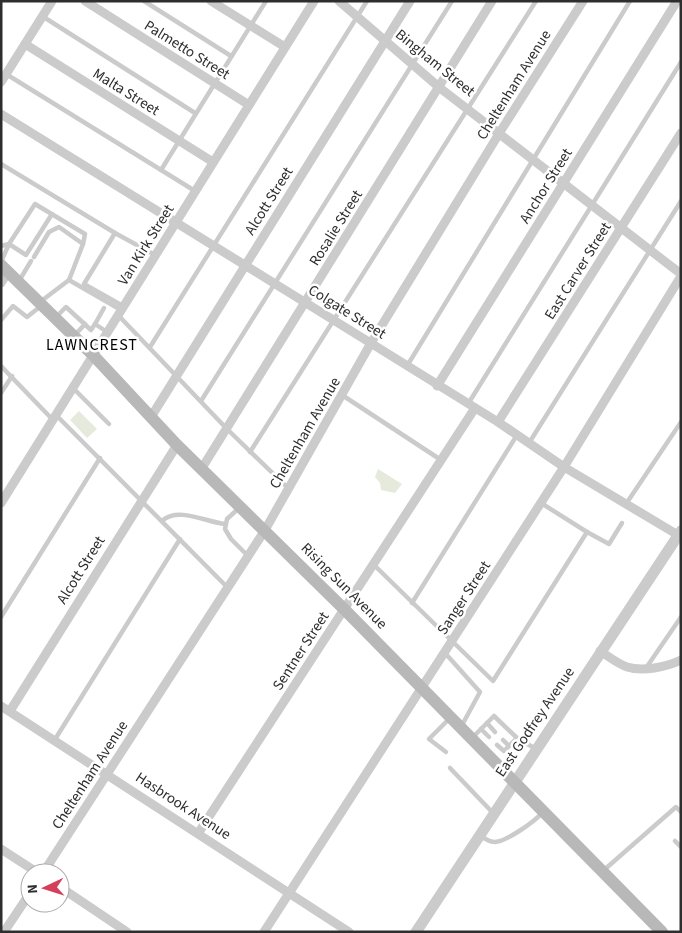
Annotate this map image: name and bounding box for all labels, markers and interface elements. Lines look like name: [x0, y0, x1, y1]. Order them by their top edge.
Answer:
street label: Palmetto Street: [140, 15, 234, 85]
street label: Bingham Street: [391, 24, 479, 102]
street label: Cheltenham Avenue: [472, 26, 556, 144]
street label: Malta Street: [89, 63, 163, 121]
street label: Anchor Street: [515, 144, 577, 228]
street label: Alcott Street: [240, 163, 298, 239]
street label: Rosalie Street: [304, 186, 368, 270]
street label: Van Kirk Street: [113, 201, 179, 289]
street label: East Carver Street: [540, 218, 616, 324]
street label: Colgate Street: [304, 280, 390, 344]
district label: LAWNCREST: [46, 334, 138, 356]
street label: Cheltenham Avenue: [264, 373, 346, 493]
street label: Alcott Street: [52, 532, 110, 608]
street label: Rising Sun Avenue: [296, 538, 392, 634]
street label: Sanger Street: [432, 557, 496, 639]
street label: Sentner Street: [268, 607, 334, 695]
street label: East Godfrey Avenue: [490, 663, 580, 781]
street label: Cheltenham Avenue: [47, 716, 133, 834]
street label: Hasbrook Avenue: [131, 767, 235, 845]
north arrow: [20, 863, 70, 913]
text: N: [23, 883, 43, 894]

